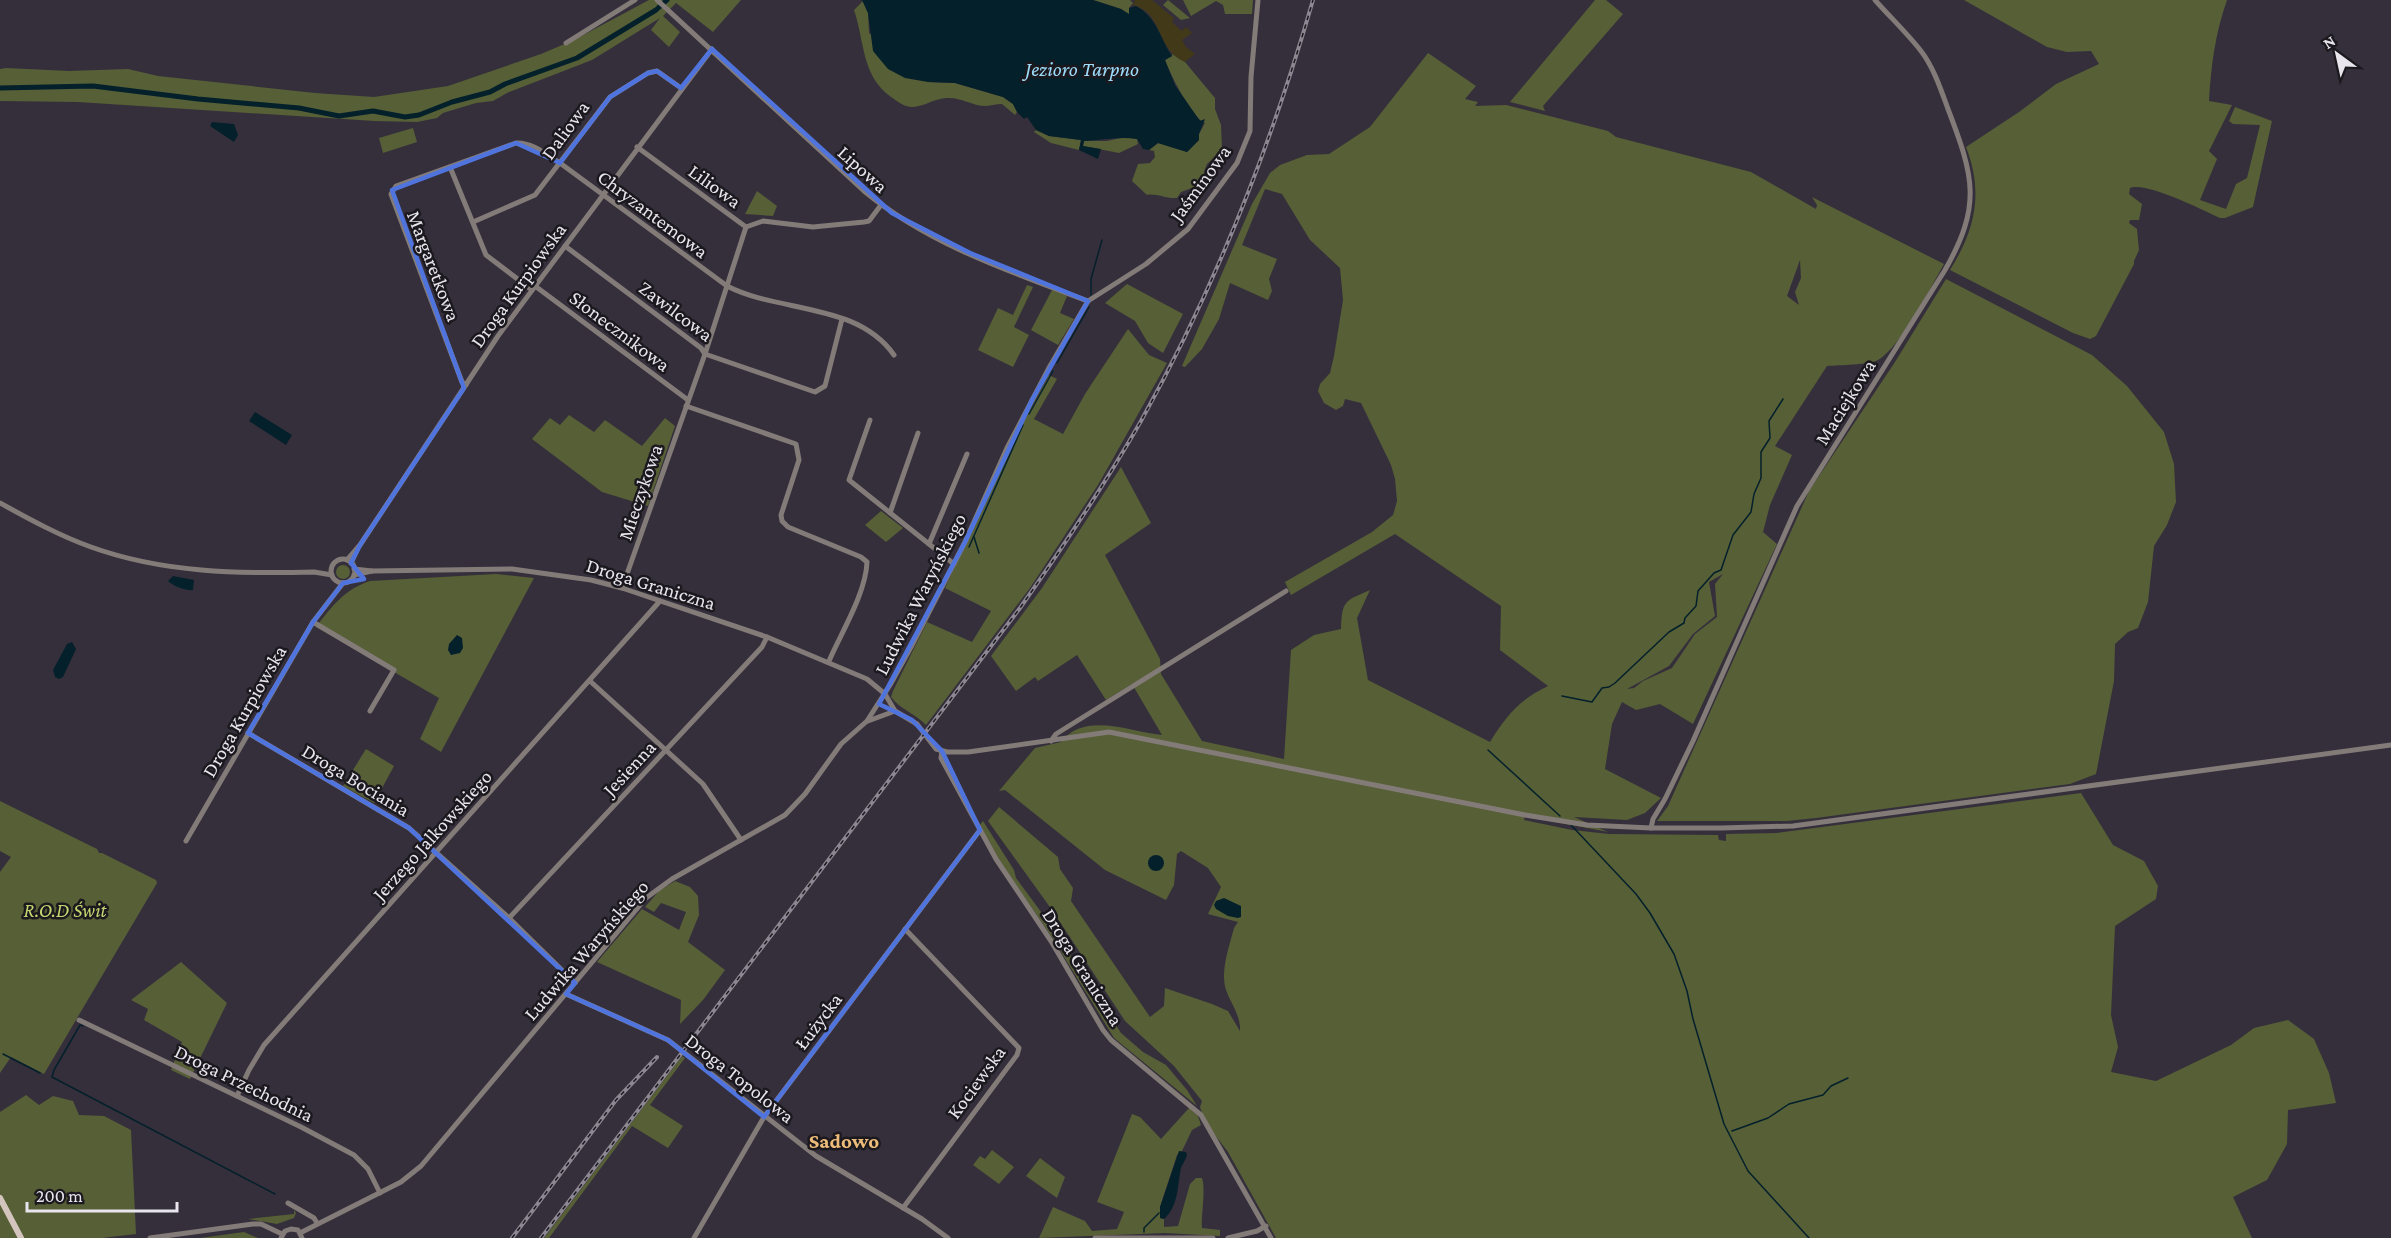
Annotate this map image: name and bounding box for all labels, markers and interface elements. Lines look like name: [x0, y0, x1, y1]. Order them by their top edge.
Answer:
north arrow: [2307, 24, 2367, 84]
text: N: [2320, 32, 2338, 52]
water label: Jezioro Tarpno: [1021, 57, 1139, 81]
street label: Daliowa: [536, 97, 594, 163]
street label: Lipowa: [833, 141, 892, 198]
street label: Jaśminowa: [1164, 141, 1236, 228]
street label: Liliowa: [684, 160, 746, 212]
street label: Chryzantemowa: [593, 165, 713, 263]
street label: Margaretkowa: [402, 208, 465, 325]
street label: Droga Kurpiowska: [466, 219, 571, 352]
street label: Zawilcowa: [635, 276, 717, 346]
street label: Słonecznikowa: [565, 286, 675, 376]
street label: Maciejkowa: [1810, 355, 1881, 449]
street label: Mieczykowa: [613, 441, 668, 543]
street label: Ludwika Waryńskiego: [870, 510, 971, 679]
street label: Droga Graniczna: [583, 554, 718, 615]
street label: Droga Kurpiowska: [197, 641, 291, 781]
street label: Jesienna: [597, 736, 661, 802]
street label: Droga Bociania: [298, 739, 414, 822]
street label: Jerzego Jalkowskiego: [366, 765, 497, 907]
street label: Ludwika Waryńskiego: [519, 875, 654, 1025]
park label: R.O.D Świt: [24, 899, 108, 921]
street label: Droga Graniczna: [1037, 904, 1128, 1030]
street label: Łużycka: [790, 989, 847, 1054]
street label: Droga Topolowa: [681, 1029, 799, 1128]
street label: Droga Przechodnia: [171, 1040, 317, 1127]
street label: Kociewska: [942, 1041, 1010, 1123]
district label: Sadowo: [809, 1129, 879, 1153]
scale bar: [27, 1175, 177, 1213]
text: 200 m: [36, 1186, 83, 1206]

